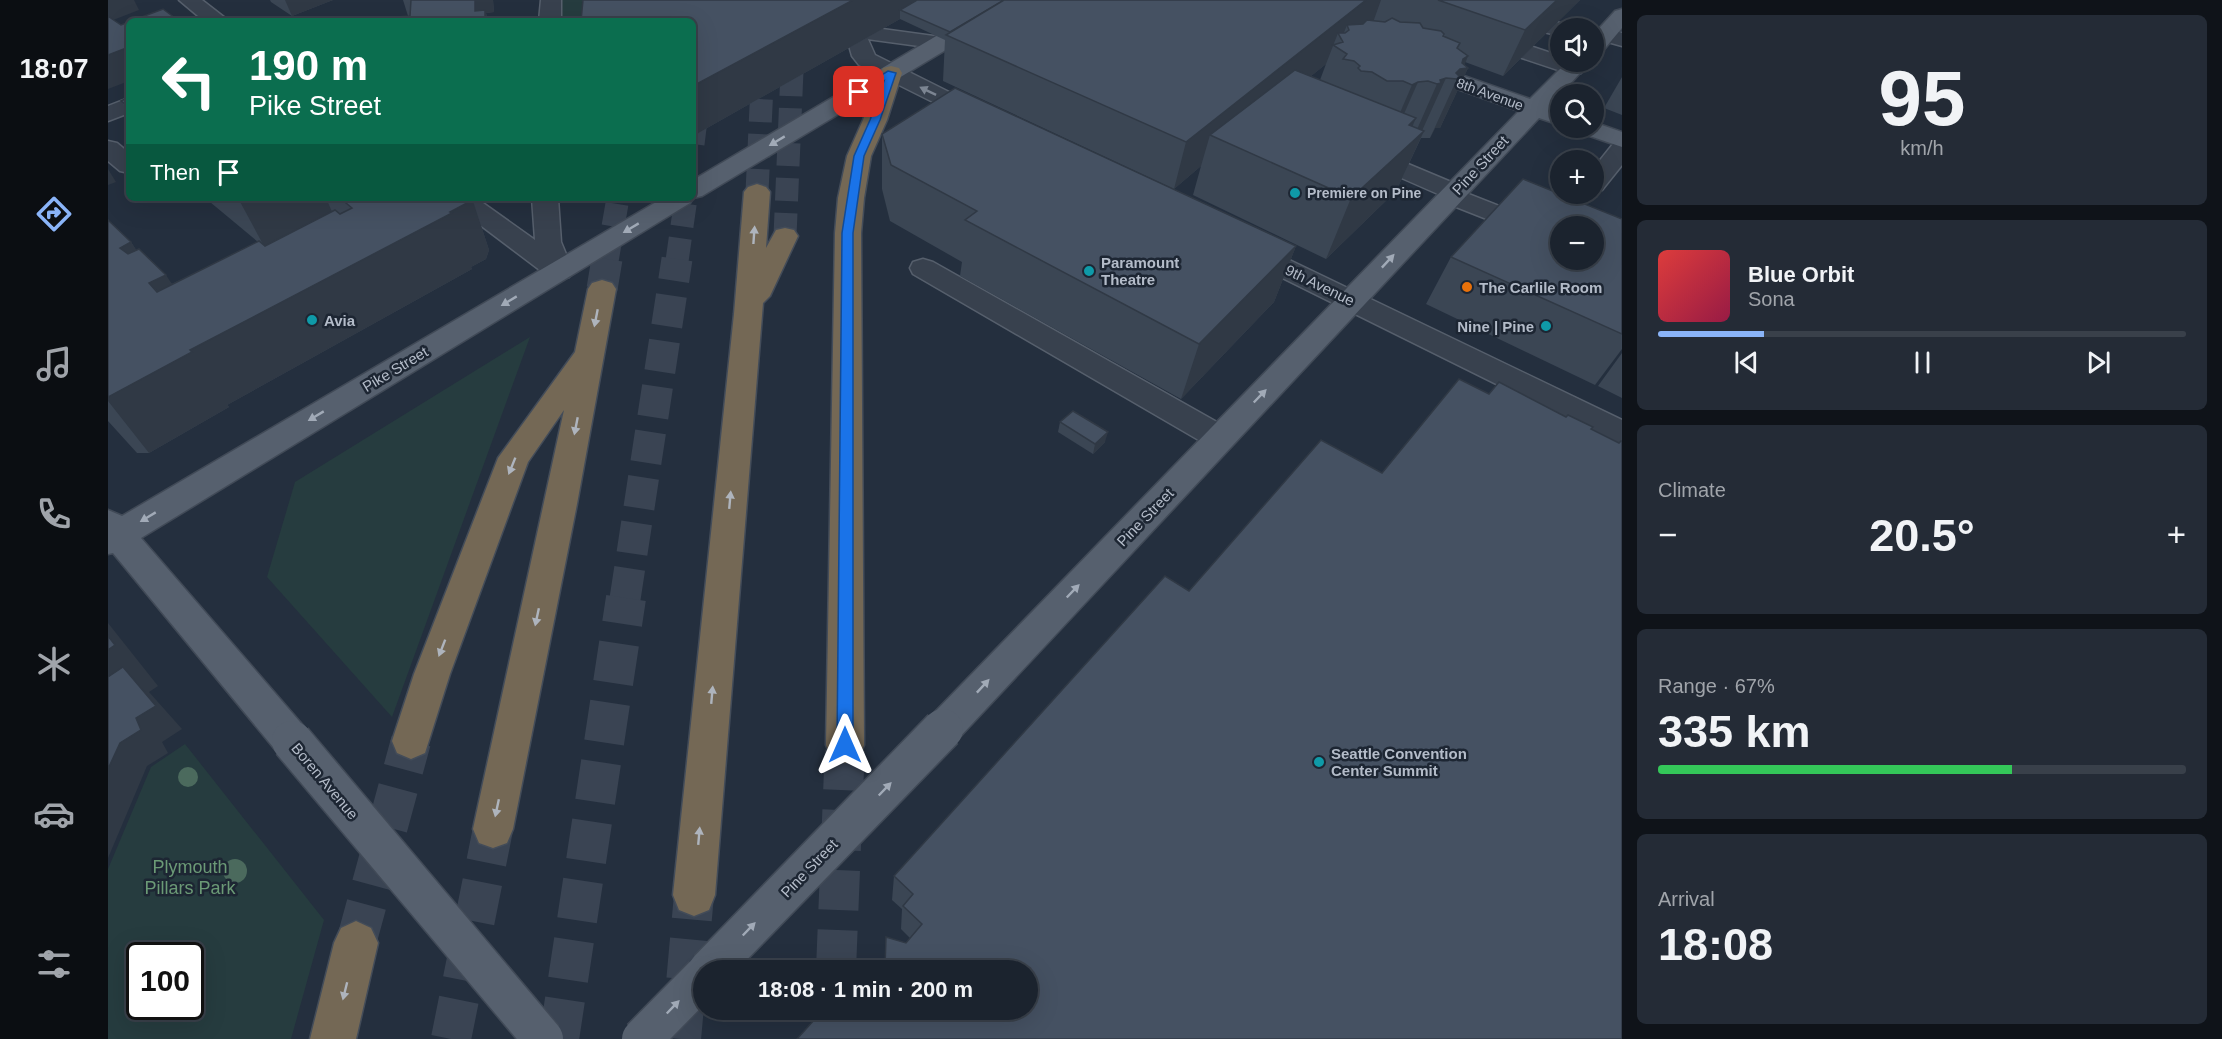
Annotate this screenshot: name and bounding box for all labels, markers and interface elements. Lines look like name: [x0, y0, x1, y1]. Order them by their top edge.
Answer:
map controls: [1550, 18, 1604, 270]
button: sound: [1550, 18, 1604, 72]
icon: left: [150, 42, 228, 120]
text: 190 m: [249, 42, 368, 89]
text: 18:07: [19, 54, 89, 84]
text: 95: [1879, 54, 1965, 142]
pin: [833, 66, 884, 117]
icon: arrive: [842, 75, 875, 108]
street label: 8th Avenue: [1454, 75, 1526, 114]
button: search: [1550, 84, 1604, 138]
one-way arrow: [919, 86, 936, 95]
text: Pike Street: [249, 91, 381, 121]
street label: Pine Street: [1448, 131, 1512, 198]
one-way arrow: [768, 136, 785, 146]
text: km/h: [1900, 137, 1944, 159]
button: +: [1550, 150, 1604, 204]
icon: arrive: [212, 156, 245, 189]
text: Then: [150, 160, 200, 185]
place label: Premiere on Pine: [1307, 185, 1422, 201]
marker: Premiere on Pine: [1288, 186, 1302, 200]
icon: directions: [33, 193, 75, 235]
button: −: [1550, 216, 1604, 270]
one-way arrow: [622, 223, 639, 233]
one-way arrow: [749, 225, 759, 244]
place label: Paramount Theatre: [1101, 254, 1179, 288]
one-way arrow: [1381, 254, 1395, 268]
street label: 9th Avenue: [1283, 261, 1357, 309]
text: Blue Orbit: [1748, 262, 1854, 287]
marker: Paramount Theatre: [1082, 264, 1096, 278]
place label: The Carlile Room: [1479, 279, 1602, 296]
marker: The Carlile Room: [1460, 280, 1474, 294]
text: Sona: [1748, 288, 1795, 310]
one-way arrow: [501, 295, 517, 306]
one-way arrow: [591, 309, 600, 328]
place label: Avia: [324, 312, 356, 329]
marker: Avia: [305, 313, 319, 327]
place label: Nine | Pine: [1457, 318, 1534, 335]
marker: Nine | Pine: [1539, 319, 1553, 333]
street label: Pike Street: [359, 342, 432, 395]
icon: music: [33, 343, 75, 385]
icon: previous: [1730, 346, 1763, 379]
icon: pause: [1906, 346, 1939, 379]
icon: next: [2082, 346, 2115, 379]
one-way arrow: [1253, 389, 1267, 403]
one-way arrow: [308, 411, 324, 422]
one-way arrow: [571, 417, 580, 436]
one-way arrow: [506, 458, 516, 476]
text: Climate: [1658, 479, 1726, 501]
street label: Pine Street: [1113, 484, 1177, 550]
one-way arrow: [725, 491, 735, 510]
icon: phone: [33, 493, 75, 535]
text: 20.5°: [1869, 510, 1975, 561]
one-way arrow: [140, 511, 156, 522]
text: −: [1658, 516, 1677, 553]
text: +: [2167, 516, 2186, 553]
one-way arrow: [1066, 584, 1079, 599]
one-way arrow: [532, 608, 541, 627]
one-way arrow: [436, 640, 446, 658]
icon: climate: [33, 643, 75, 685]
text: Range · 67%: [1658, 675, 1775, 697]
one-way arrow: [976, 679, 990, 694]
one-way arrow: [707, 685, 717, 704]
text: 335 km: [1658, 706, 1811, 757]
position arrow: [813, 713, 877, 777]
street label: Boren Avenue: [288, 740, 362, 822]
place label: Seattle Convention Center Summit: [1331, 745, 1467, 779]
marker: Seattle Convention Center Summit: [1312, 755, 1326, 769]
one-way arrow: [878, 782, 892, 796]
icon: car: [33, 793, 75, 835]
one-way arrow: [492, 799, 502, 818]
one-way arrow: [694, 827, 704, 846]
street label: Pine Street: [777, 835, 841, 901]
park label: Plymouth Pillars Park: [144, 857, 237, 898]
text: Arrival: [1658, 888, 1715, 910]
text: 18:08: [1658, 919, 1773, 970]
one-way arrow: [742, 922, 756, 936]
speed limit sign: 100: [126, 942, 204, 1020]
icon: filters: [33, 943, 75, 985]
text: 18:08 · 1 min · 200 m: [758, 977, 973, 1002]
one-way arrow: [339, 982, 349, 1000]
one-way arrow: [665, 1001, 679, 1015]

